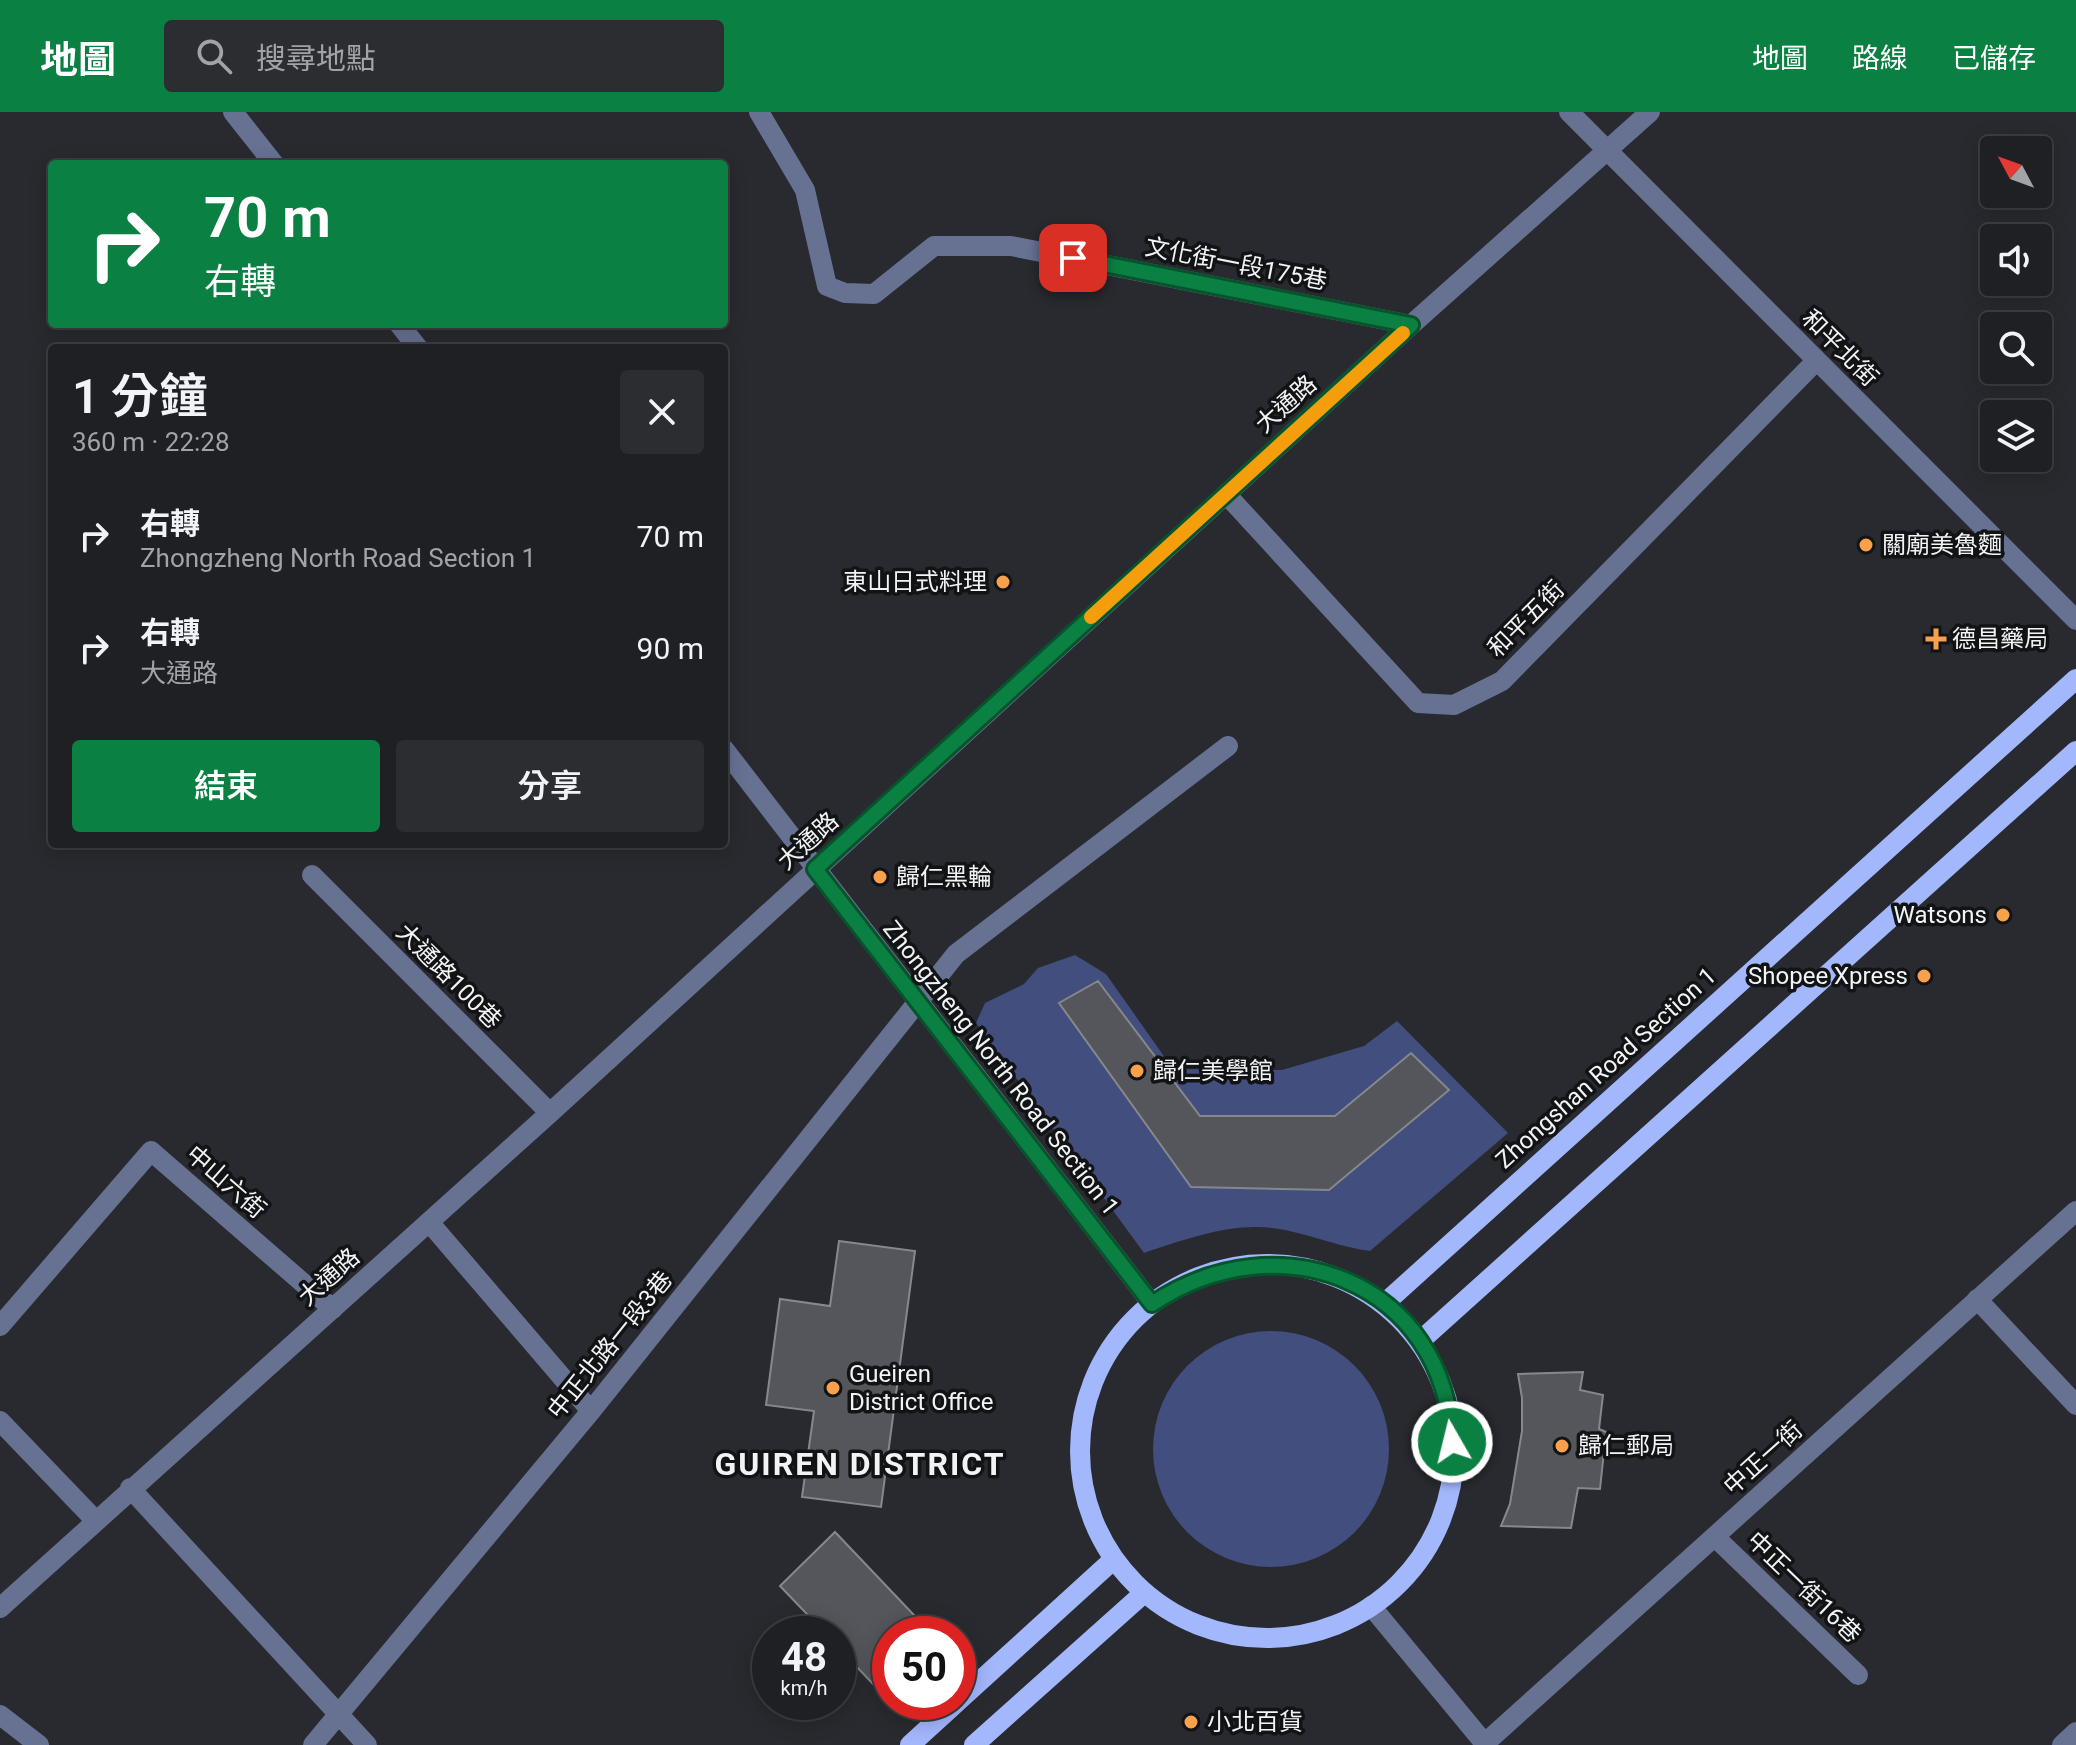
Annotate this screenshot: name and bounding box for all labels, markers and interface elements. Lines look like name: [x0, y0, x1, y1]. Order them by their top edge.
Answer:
search box: [164, 20, 724, 92]
icon: search: [192, 34, 236, 78]
text: 地圖: [40, 38, 116, 82]
text: 搜尋地點: [256, 41, 376, 76]
text: 地圖: [1752, 42, 1808, 75]
text: 路線: [1852, 42, 1908, 75]
text: 已儲存: [1952, 42, 2036, 75]
north arrow: [1980, 136, 2052, 208]
map controls: [1980, 136, 2052, 472]
text: 70 m: [204, 185, 331, 251]
icon: right: [72, 192, 176, 296]
pin: [1039, 224, 1107, 292]
button: sound: [1980, 224, 2052, 296]
street label: 文化街一段175巷: [1143, 233, 1329, 295]
icon: arrive: [1051, 236, 1095, 280]
text: 右轉: [204, 261, 276, 303]
street label: 和平北街: [1796, 304, 1884, 392]
button: search: [1980, 312, 2052, 384]
text: 1 分鐘: [72, 368, 207, 425]
button: close: [620, 370, 704, 454]
street label: 大通路: [1250, 370, 1322, 438]
button: layers: [1980, 400, 2052, 472]
text: 360 m · 22:28: [72, 427, 230, 457]
text: 右轉: [140, 506, 200, 541]
icon: right: [72, 514, 116, 558]
text: 70 m: [637, 519, 704, 554]
place label: 關廟美魯麵: [1882, 531, 2002, 559]
marker: 關廟美魯麵: [1857, 536, 1875, 554]
text: Zhongzheng North Road Section 1: [140, 543, 536, 573]
place label: 東山日式料理: [843, 568, 987, 596]
marker: 東山日式料理: [994, 573, 1012, 591]
street label: 和平五街: [1482, 575, 1570, 663]
text: 右轉: [140, 615, 200, 650]
place label: 德昌藥局: [1952, 625, 2048, 653]
icon: right: [72, 626, 116, 670]
marker: 德昌藥局: [1927, 630, 1945, 648]
text: 90 m: [637, 631, 704, 666]
text: 大通路: [140, 658, 218, 688]
button: 結束: [72, 740, 380, 832]
button: 分享: [396, 740, 704, 832]
street label: 大通路: [772, 807, 844, 875]
place label: 歸仁黑輪: [896, 863, 992, 891]
marker: 歸仁黑輪: [871, 868, 889, 886]
place label: Watsons: [1893, 901, 1987, 929]
marker: Watsons: [1994, 906, 2012, 924]
street label: Zhongzheng North Road Section 1: [877, 915, 1125, 1221]
street label: 大通路100巷: [391, 918, 507, 1034]
street label: Zhongshan Road Section 1: [1490, 962, 1722, 1174]
place label: Shopee Xpress: [1748, 962, 1908, 990]
marker: Shopee Xpress: [1915, 967, 1933, 985]
place label: 歸仁美學館: [1153, 1057, 1273, 1085]
marker: 歸仁美學館: [1128, 1062, 1146, 1080]
street label: 中山六街: [181, 1140, 271, 1224]
street label: 大通路: [293, 1243, 365, 1311]
street label: 中正北路一段3巷: [542, 1266, 678, 1424]
place label: Gueiren District Office: [849, 1360, 993, 1416]
marker: Gueiren District Office: [824, 1379, 842, 1397]
position arrow: [1410, 1400, 1494, 1484]
street label: 中正一街: [1718, 1415, 1808, 1501]
place label: 歸仁郵局: [1578, 1432, 1674, 1460]
marker: 歸仁郵局: [1553, 1437, 1571, 1455]
district label: GUIREN DISTRICT: [714, 1445, 1006, 1483]
street label: 中正一街16巷: [1741, 1526, 1867, 1648]
speed limit sign: 50: [872, 1616, 976, 1720]
text: 48: [781, 1634, 827, 1681]
text: km/h: [781, 1676, 827, 1700]
place label: 小北百貨: [1207, 1708, 1303, 1736]
marker: 小北百貨: [1182, 1713, 1200, 1731]

